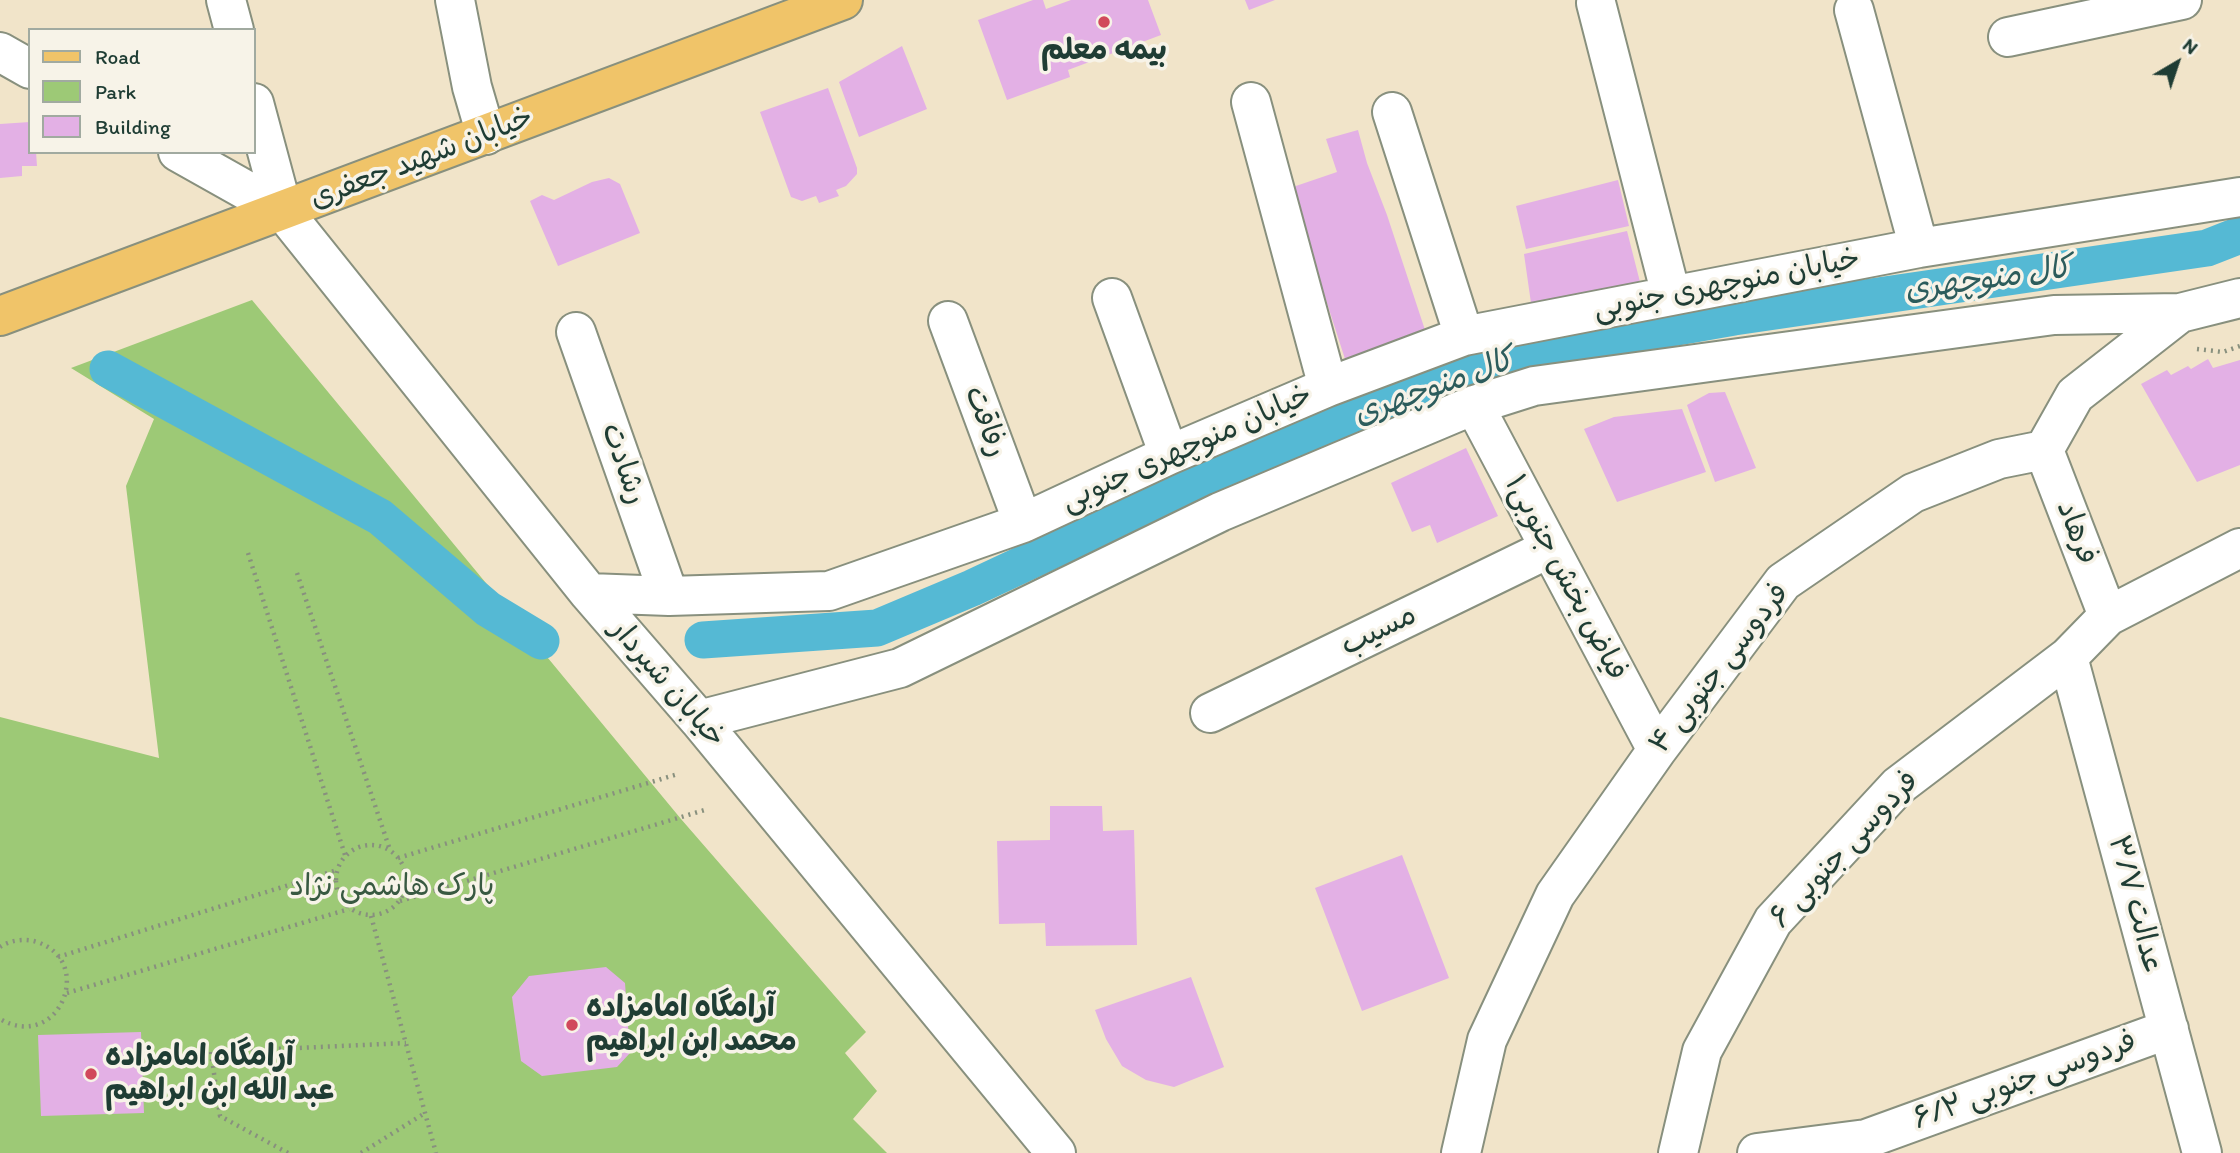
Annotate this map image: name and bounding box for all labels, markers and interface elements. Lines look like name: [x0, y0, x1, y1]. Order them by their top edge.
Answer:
marker: بیمه معلم: [1096, 14, 1112, 30]
legend: [28, 28, 256, 154]
north arrow: [2142, 28, 2212, 98]
place label: بیمه معلم: [1041, 33, 1167, 69]
text: N: [2178, 33, 2203, 59]
text: Road: [95, 44, 140, 69]
text: Park: [95, 79, 136, 104]
street label: خیابان شهید جعفری: [305, 100, 539, 218]
text: Building: [95, 114, 171, 139]
street label: خیابان منوچهری جنوبی: [1591, 242, 1863, 328]
water label: کال منوچهری: [1902, 249, 2074, 311]
water label: کال منوچهری: [1348, 341, 1520, 435]
street label: خیابان منوچهری جنوبی: [1056, 378, 1318, 520]
street label: رفاقت: [956, 382, 1014, 462]
street label: رشادت: [592, 419, 654, 509]
street label: فیاض بخش جنوبی۱: [1496, 469, 1634, 687]
street label: فرهاد: [2047, 496, 2105, 570]
street label: فردوسی جنوبی ۴: [1642, 577, 1798, 761]
street label: مسیب: [1335, 597, 1423, 665]
street label: خیابان شیردار: [601, 612, 733, 756]
street label: فردوسی جنوبی ۶: [1763, 764, 1927, 936]
street label: عدالت ۳/۷: [2099, 832, 2171, 978]
park label: پارک هاشمی نژاد: [290, 869, 494, 905]
place label: آرامگاه امامزاده محمد ابن ابراهیم: [586, 990, 797, 1060]
marker: آرامگاه امامزاده محمد ابن ابراهیم: [564, 1017, 580, 1033]
street label: فردوسی جنوبی ۶/۲: [1908, 1024, 2142, 1138]
place label: آرامگاه امامزاده عبد الله ابن ابراهیم: [105, 1039, 334, 1110]
marker: آرامگاه امامزاده عبد الله ابن ابراهیم: [83, 1066, 99, 1082]

